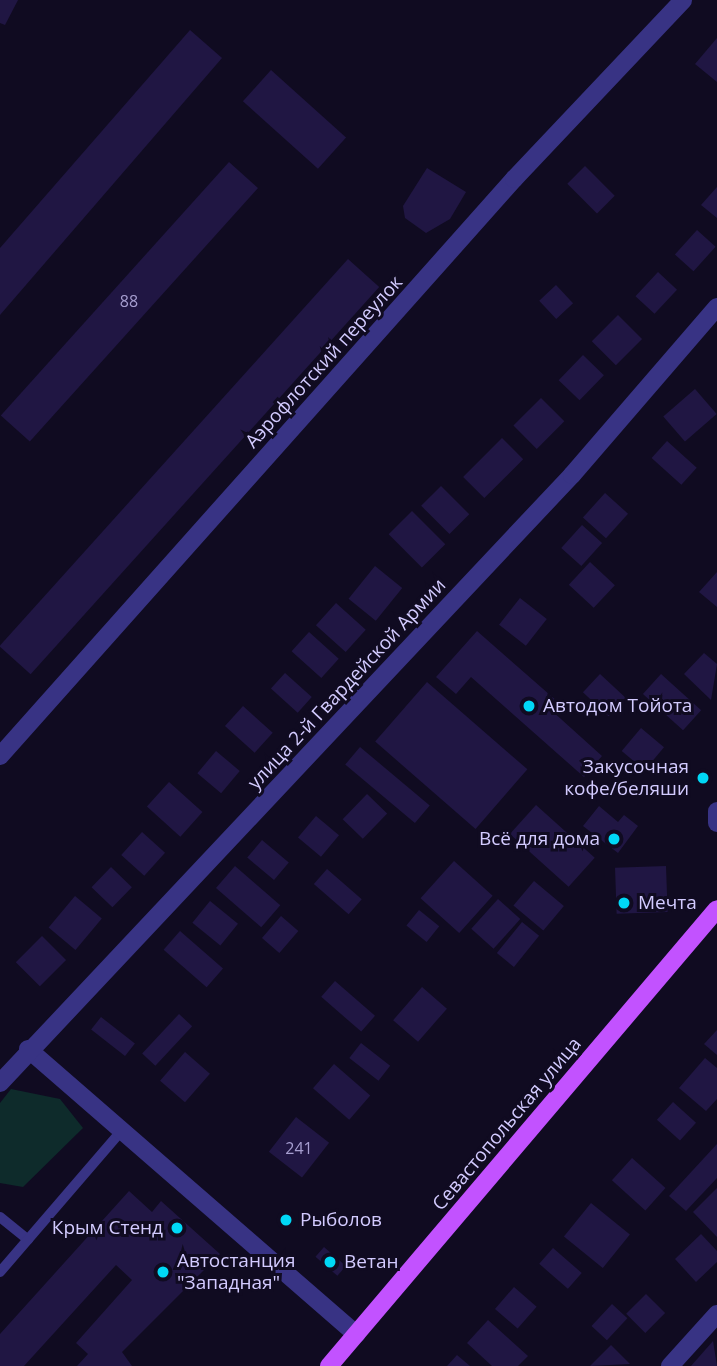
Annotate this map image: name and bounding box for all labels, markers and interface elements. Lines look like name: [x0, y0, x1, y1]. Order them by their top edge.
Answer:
street label: Аэрофлотский переулок: [241, 271, 407, 453]
house number: 88: [120, 291, 138, 311]
street label: улица 2-й Гвардейской Армии: [243, 574, 451, 794]
place label: Автодом Тойота: [543, 695, 692, 717]
marker: Автодом Тойота: [521, 698, 537, 714]
place label: Закусочная кофе/беляши: [564, 756, 689, 800]
marker: Закусочная кофе/беляши: [695, 770, 711, 786]
place label: Всё для дома: [479, 828, 600, 850]
marker: Всё для дома: [606, 831, 622, 847]
place label: Мечта: [638, 892, 697, 914]
marker: Мечта: [616, 895, 632, 911]
street label: Севастопольская улица: [428, 1033, 586, 1215]
house number: 241: [285, 1138, 313, 1158]
place label: Рыболов: [300, 1209, 382, 1231]
marker: Рыболов: [278, 1212, 294, 1228]
place label: Крым Стенд: [52, 1217, 163, 1239]
marker: Крым Стенд: [169, 1220, 185, 1236]
place label: Автостанция "Западная": [177, 1250, 295, 1294]
place label: Ветан: [344, 1251, 398, 1273]
marker: Ветан: [322, 1254, 338, 1270]
marker: Автостанция "Западная": [155, 1264, 171, 1280]

